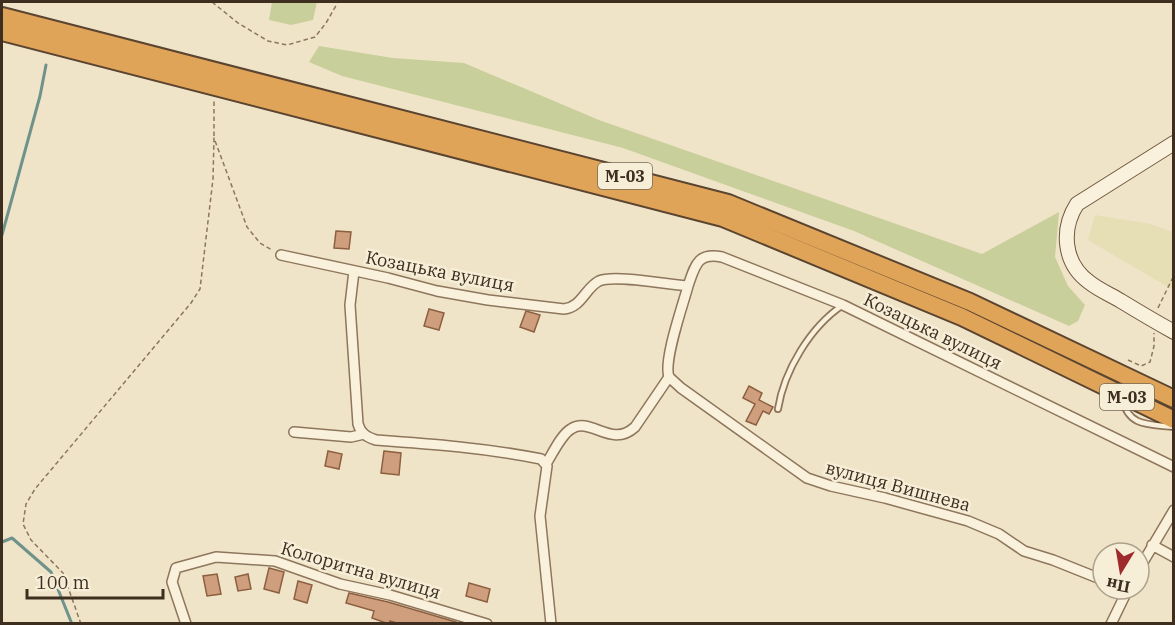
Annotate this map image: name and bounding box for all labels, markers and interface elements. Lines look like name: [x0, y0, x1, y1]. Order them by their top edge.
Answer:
road number: М-03: [598, 163, 652, 189]
street label: Козацька вулиця: [364, 245, 516, 297]
street label: Козацька вулиця: [860, 288, 1006, 374]
road number: М-03: [1100, 384, 1154, 410]
street label: вулиця Вишнева: [823, 456, 973, 516]
street label: Колоритна вулиця: [278, 536, 444, 604]
north arrow: [1091, 541, 1151, 601]
scale bar: [27, 562, 164, 600]
text: 100 m: [36, 571, 90, 594]
text: Пн: [1104, 574, 1132, 598]

